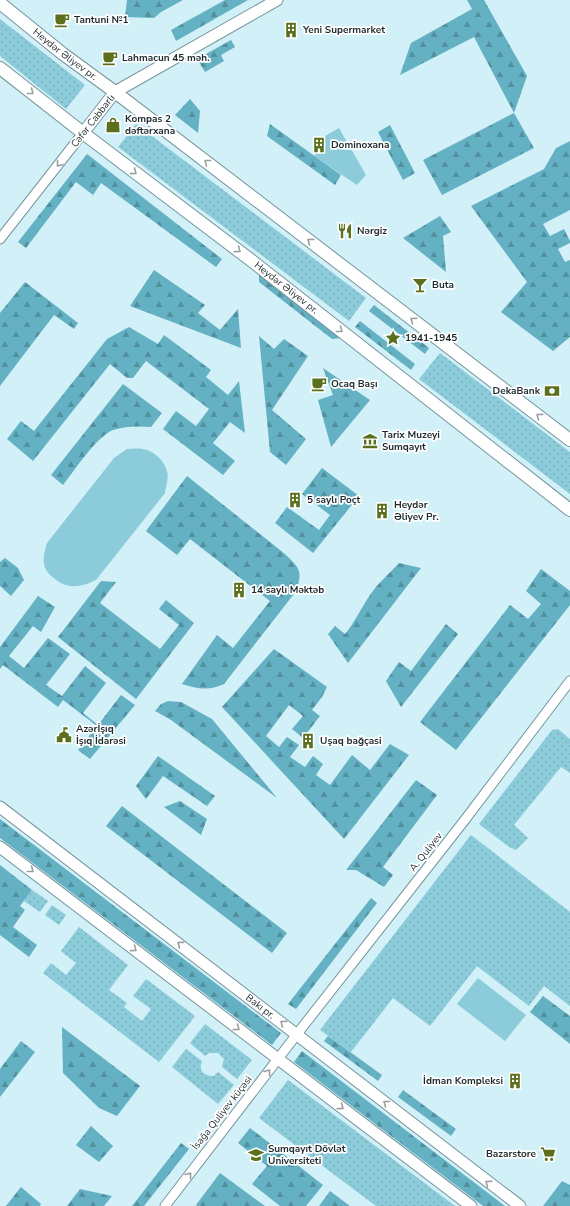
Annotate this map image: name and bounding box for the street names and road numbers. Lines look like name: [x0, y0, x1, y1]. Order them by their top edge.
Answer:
street label: Heydər Əliyev pr.: [30, 25, 100, 84]
street label: Cəfər Cabbarlı: [68, 91, 118, 151]
street label: Heydər Əliyev pr.: [251, 258, 321, 317]
street label: A. Quliyev: [406, 829, 446, 875]
street label: Bakı pr.: [243, 991, 278, 1022]
street label: İsağa Quliyev küçəsi: [189, 1073, 255, 1153]

